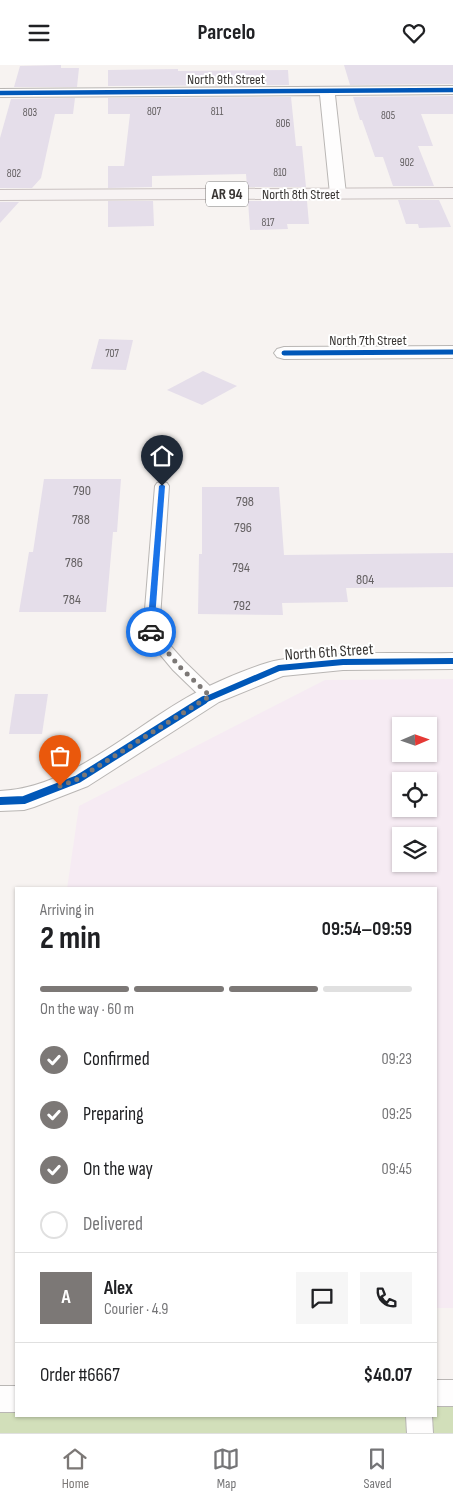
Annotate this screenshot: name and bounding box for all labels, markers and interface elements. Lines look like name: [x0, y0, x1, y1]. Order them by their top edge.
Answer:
icon: menu: [25, 19, 53, 47]
text: Parcelo: [198, 19, 255, 46]
icon: heart: [400, 19, 428, 47]
street label: North 9th Street: [187, 71, 265, 88]
house number: 807: [147, 105, 162, 118]
house number: 811: [211, 105, 223, 118]
house number: 803: [23, 106, 38, 119]
house number: 805: [381, 109, 395, 122]
house number: 806: [276, 117, 290, 130]
house number: 902: [400, 156, 415, 169]
house number: 810: [273, 166, 287, 179]
house number: 802: [7, 167, 22, 180]
road number: AR 94: [206, 181, 248, 207]
street label: North 8th Street: [262, 186, 340, 203]
house number: 817: [261, 216, 275, 229]
street label: North 7th Street: [329, 332, 407, 349]
house number: 707: [105, 347, 119, 360]
pin: [141, 435, 183, 486]
icon: home: [148, 442, 176, 470]
house number: 790: [73, 482, 91, 499]
house number: 798: [236, 493, 254, 510]
house number: 788: [72, 511, 90, 528]
house number: 796: [234, 519, 252, 536]
house number: 786: [65, 554, 83, 571]
house number: 794: [232, 559, 250, 576]
house number: 804: [356, 571, 374, 588]
house number: 784: [63, 591, 81, 608]
house number: 792: [233, 597, 251, 614]
courier: [126, 607, 176, 657]
icon: car: [137, 618, 165, 646]
street label: North 6th Street: [284, 640, 374, 665]
north arrow: [392, 717, 438, 763]
map controls: [392, 717, 437, 872]
pin: [39, 735, 81, 786]
icon: bag: [46, 742, 74, 770]
button: locate: [392, 772, 437, 817]
button: layers: [392, 827, 437, 872]
text: Arriving in: [40, 901, 94, 920]
text: 09:54–09:59: [322, 918, 412, 941]
text: 2 min: [40, 919, 101, 958]
text: On the way · 60 m: [40, 1000, 134, 1019]
icon: check: [40, 1046, 68, 1074]
text: Confirmed: [83, 1048, 150, 1071]
text: 09:23: [381, 1050, 412, 1069]
icon: check: [40, 1101, 68, 1129]
text: Preparing: [83, 1103, 144, 1126]
text: 09:25: [382, 1105, 412, 1124]
icon: check: [40, 1156, 68, 1184]
text: On the way: [83, 1158, 153, 1181]
text: 09:45: [382, 1160, 412, 1179]
text: Delivered: [83, 1213, 143, 1236]
button: chat: [296, 1272, 348, 1324]
button: phone: [360, 1272, 412, 1324]
text: Alex: [104, 1277, 133, 1300]
text: A: [61, 1286, 71, 1309]
text: Courier · 4.9: [104, 1300, 168, 1319]
text: Order #6667: [40, 1364, 120, 1387]
text: $40.07: [364, 1364, 412, 1387]
tab: Home: [61, 1445, 89, 1492]
tab: Map: [212, 1445, 240, 1492]
tab: Saved: [363, 1445, 391, 1492]

